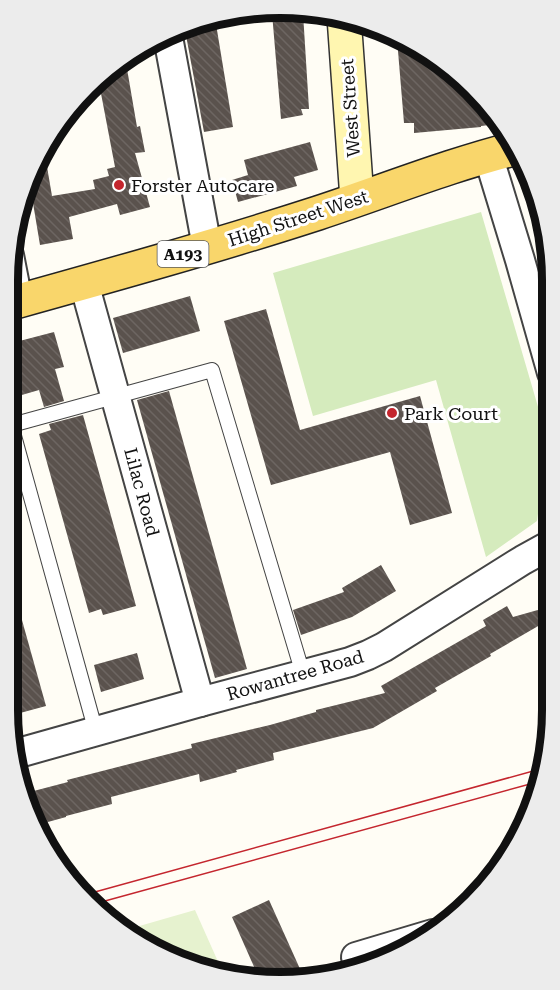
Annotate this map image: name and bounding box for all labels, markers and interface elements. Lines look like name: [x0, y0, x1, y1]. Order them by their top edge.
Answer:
street label: West Street: [336, 58, 364, 158]
place label: Forster Autocare: [131, 175, 275, 196]
marker: Forster Autocare: [112, 178, 126, 192]
street label: High Street West: [225, 185, 371, 251]
road number: A193: [158, 241, 208, 267]
place label: Park Court: [404, 403, 498, 424]
marker: Park Court: [385, 406, 399, 420]
street label: Lilac Road: [120, 445, 164, 539]
street label: Rowantree Road: [224, 645, 366, 705]

